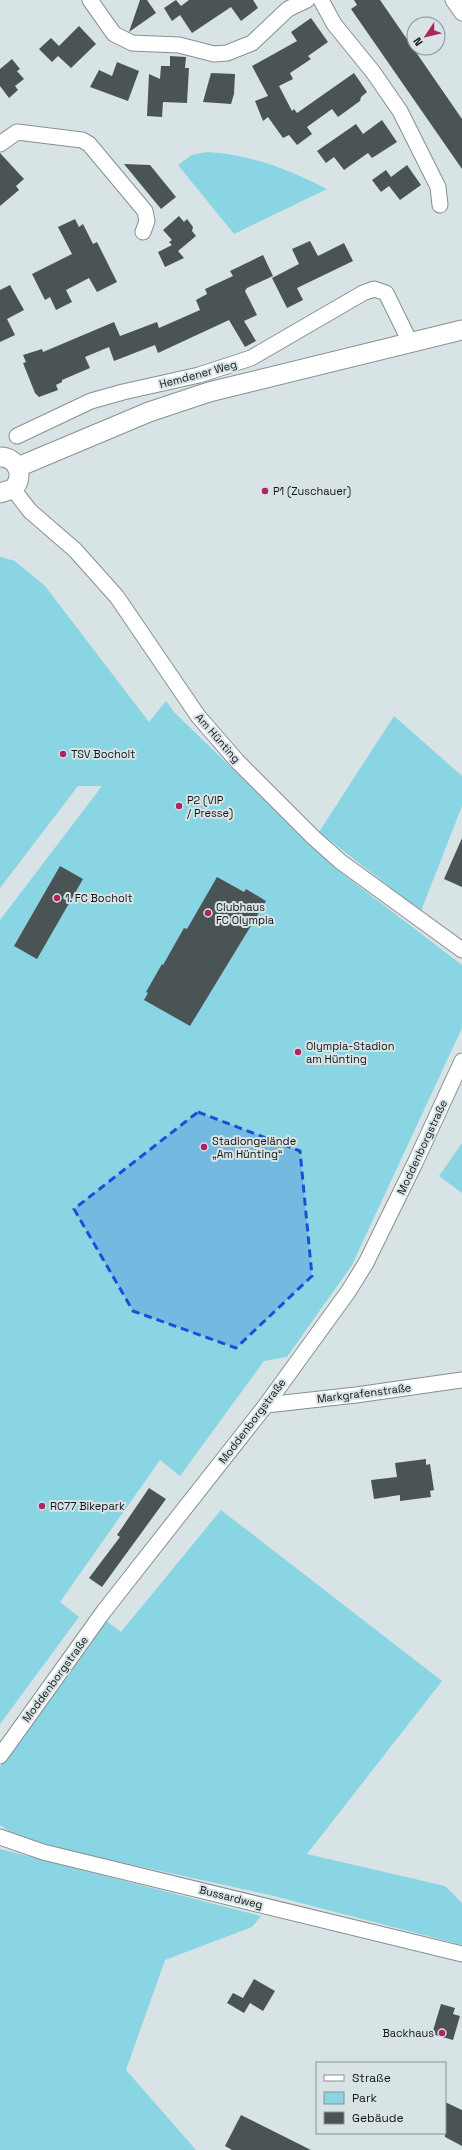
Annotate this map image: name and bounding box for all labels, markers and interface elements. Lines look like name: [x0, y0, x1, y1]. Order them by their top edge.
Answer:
north arrow: [406, 16, 446, 56]
text: N: [410, 35, 426, 49]
street label: Hemdener Weg: [158, 357, 238, 391]
place label: P1 (Zuschauer): [273, 484, 351, 498]
marker: P1 (Zuschauer): [260, 486, 270, 496]
street label: Am Hünting: [193, 710, 243, 766]
place label: TSV Bocholt: [71, 747, 135, 761]
marker: TSV Bocholt: [58, 749, 68, 759]
place label: P2 (VIP / Presse): [187, 793, 233, 820]
marker: P2 (VIP / Presse): [174, 801, 184, 811]
place label: 1. FC Bocholt: [65, 891, 133, 905]
marker: 1. FC Bocholt: [52, 893, 62, 903]
place label: Clubhaus FC Olympia: [216, 900, 275, 927]
marker: Clubhaus FC Olympia: [203, 908, 213, 918]
place label: Olympia-Stadion am Hünting: [306, 1039, 395, 1066]
marker: Olympia-Stadion am Hünting: [293, 1047, 303, 1057]
street label: Moddenborgstraße: [394, 1097, 450, 1197]
place label: Stadiongelände „Am Hünting“: [212, 1134, 296, 1161]
marker: Stadiongelände „Am Hünting“: [199, 1142, 209, 1152]
street label: Moddenborgstraße: [215, 1376, 289, 1466]
street label: Markgrafenstraße: [316, 1380, 412, 1406]
place label: RC77 Bikepark: [50, 1499, 125, 1513]
marker: RC77 Bikepark: [37, 1501, 47, 1511]
street label: Moddenborgstraße: [19, 1633, 91, 1725]
street label: Bussardweg: [198, 1882, 264, 1912]
place label: Backhaus: [383, 2026, 434, 2040]
marker: Backhaus: [437, 2028, 447, 2038]
legend: [316, 2062, 446, 2134]
text: Straße: [352, 2070, 391, 2086]
text: Park: [352, 2090, 377, 2106]
text: Gebäude: [352, 2110, 404, 2126]

